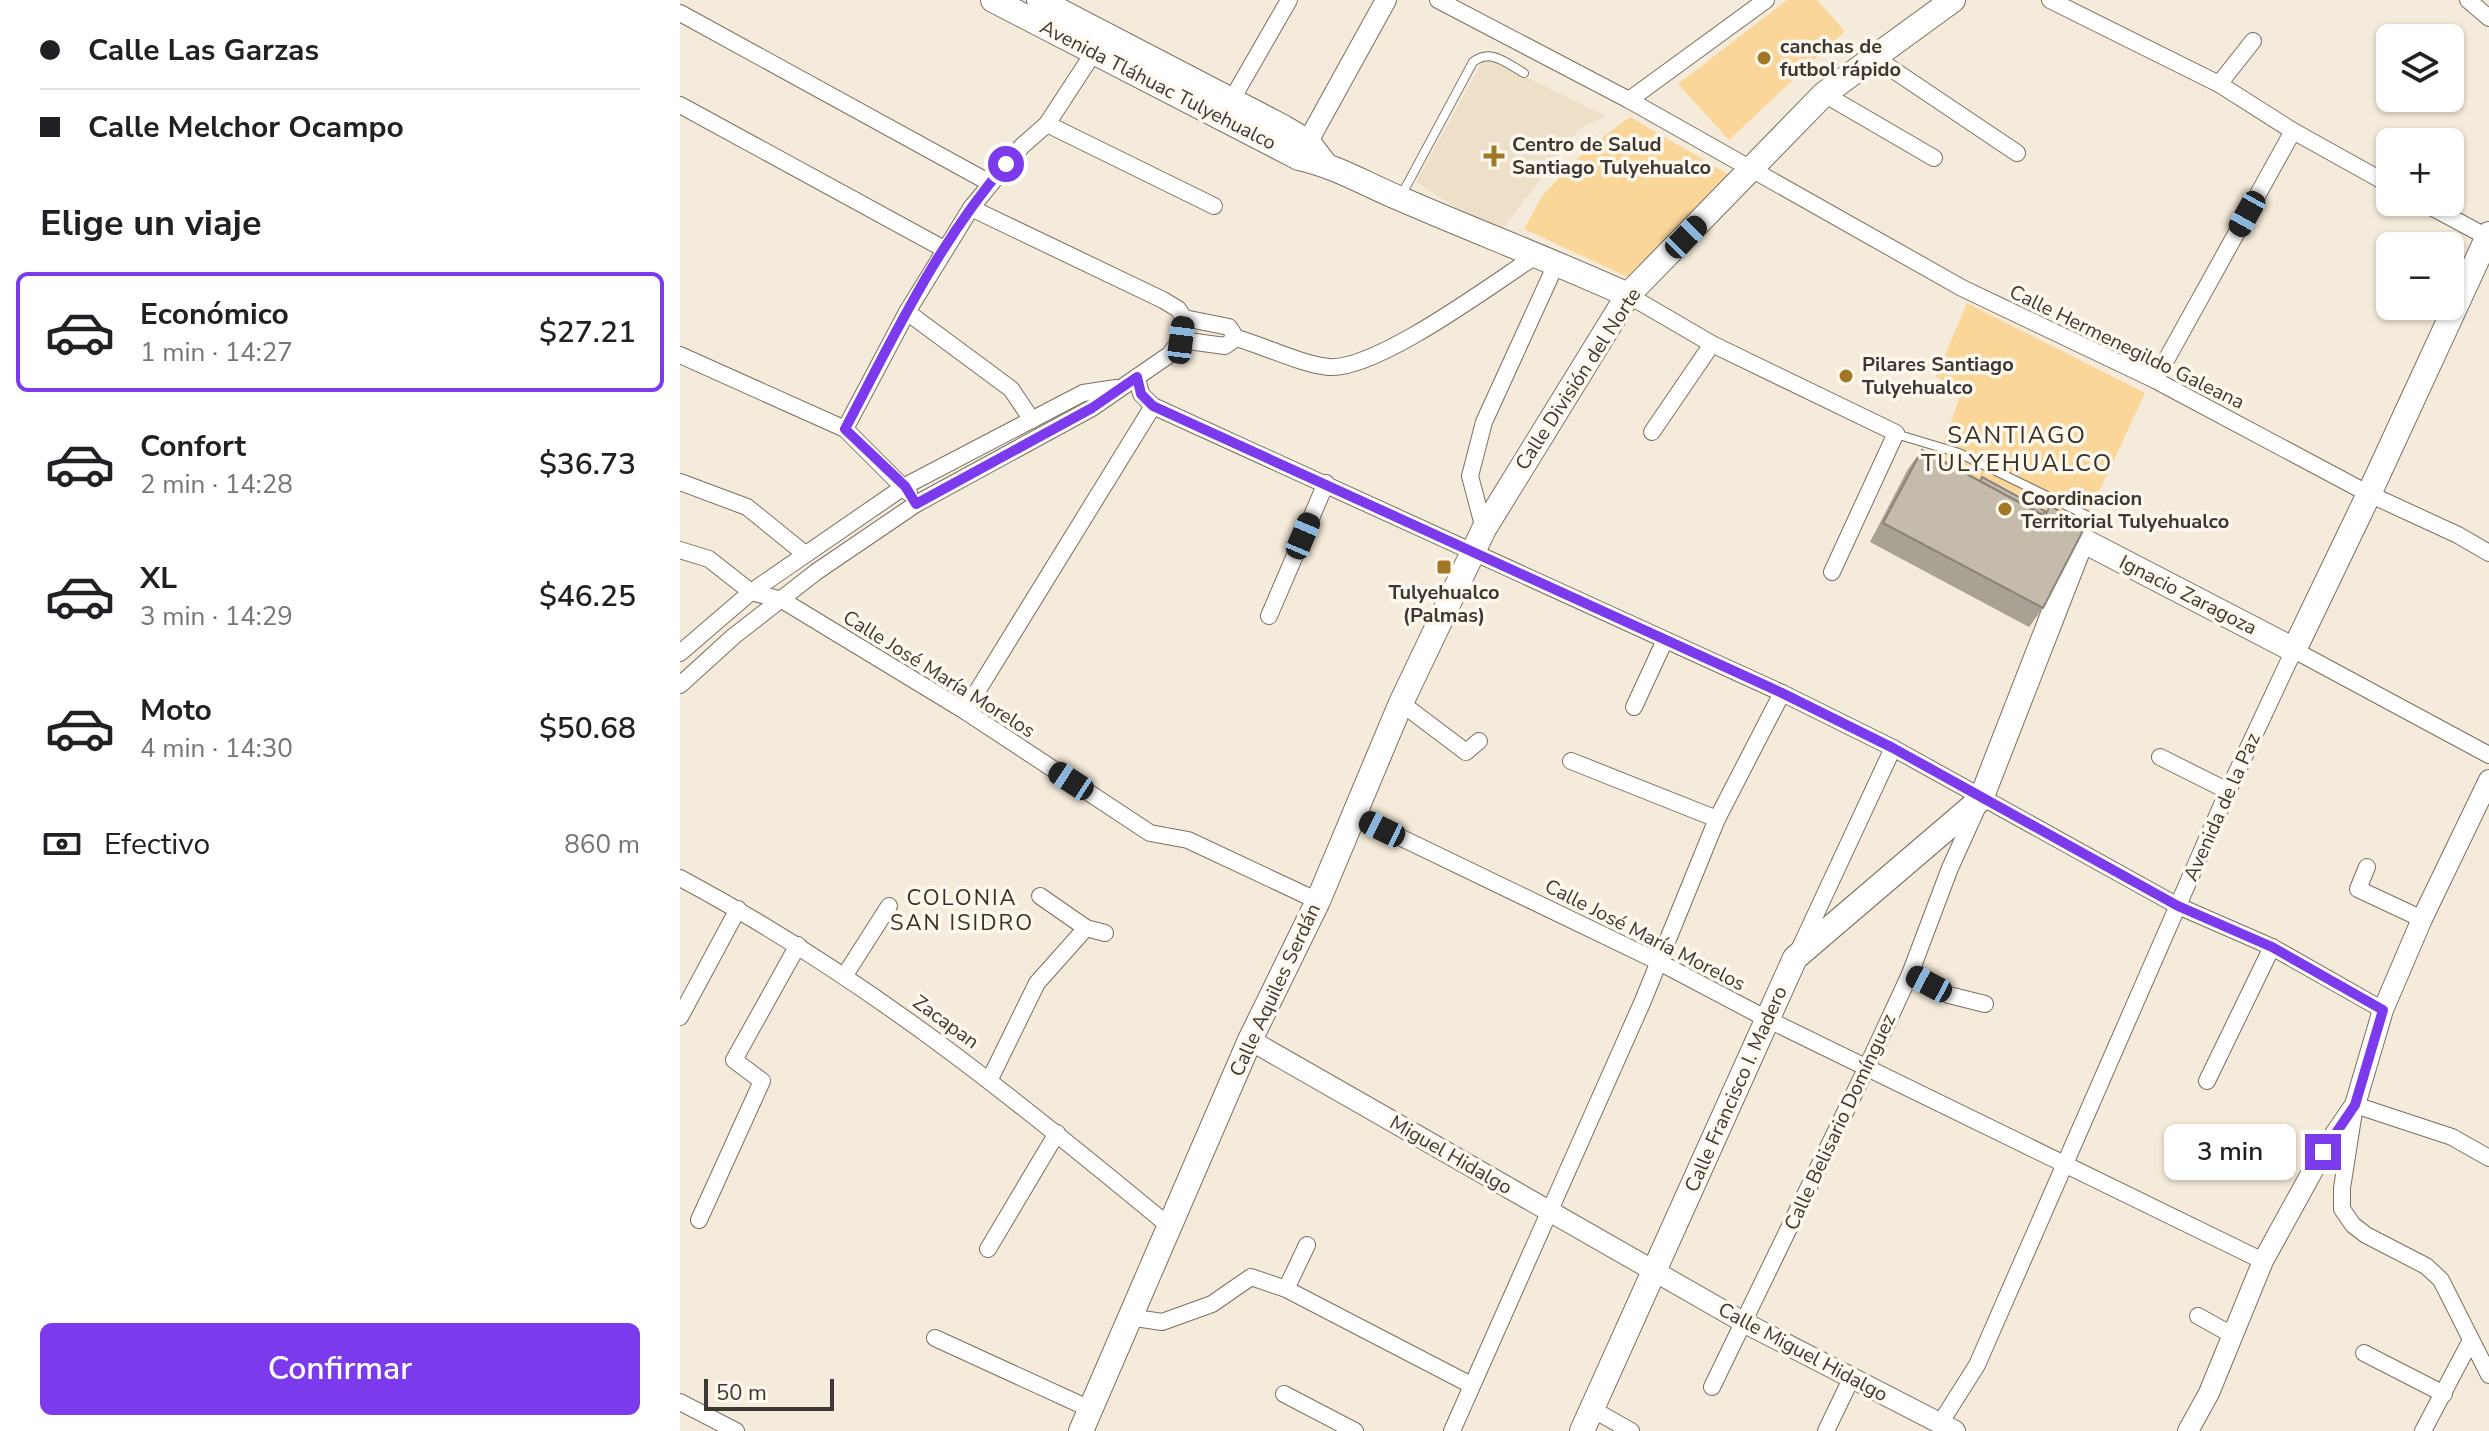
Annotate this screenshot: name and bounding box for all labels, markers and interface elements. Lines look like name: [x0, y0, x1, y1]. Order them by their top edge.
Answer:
street label: Avenida Tláhuac Tulyehualco: [1035, 14, 1281, 156]
map controls: [2376, 24, 2464, 320]
button: layers: [2376, 24, 2464, 112]
text: Calle Las Garzas: [88, 30, 319, 71]
place label: canchas de futbol rápido: [1780, 33, 1901, 83]
marker: canchas de futbol rápido: [1755, 49, 1773, 67]
text: Calle Melchor Ocampo: [88, 107, 404, 148]
button: +: [2376, 128, 2464, 216]
place label: Centro de Salud Santiago Tulyehualco: [1512, 131, 1711, 181]
marker: Centro de Salud Santiago Tulyehualco: [1483, 145, 1505, 167]
route start: [988, 146, 1024, 182]
car: [2225, 187, 2269, 241]
text: Elige un viaje: [40, 199, 261, 248]
car: [1661, 211, 1711, 263]
button: −: [2376, 232, 2464, 320]
street label: Calle Hermenegildo Galeana: [2005, 278, 2249, 416]
street label: Calle División del Norte: [1509, 283, 1647, 475]
text: Económico: [140, 294, 289, 335]
icon: car: [44, 296, 116, 368]
text: $27.21: [539, 312, 636, 353]
car: [1166, 315, 1196, 365]
text: 1 min · 14:27: [140, 335, 293, 370]
place label: Pilares Santiago Tulyehualco: [1862, 351, 2014, 401]
marker: Pilares Santiago Tulyehualco: [1837, 367, 1855, 385]
district label: SANTIAGO TULYEHUALCO: [1921, 419, 2113, 479]
text: Confort: [140, 426, 246, 467]
icon: car: [44, 428, 116, 500]
text: $36.73: [539, 444, 636, 485]
text: 2 min · 14:28: [140, 467, 293, 502]
place label: Coordinacion Territorial Tulyehualco: [2021, 485, 2229, 535]
marker: Coordinacion Territorial Tulyehualco: [1996, 500, 2014, 518]
car: [1283, 509, 1323, 563]
street label: Ignacio Zaragoza: [2114, 549, 2262, 641]
text: XL: [140, 558, 177, 599]
marker: Tulyehualco (Palmas): [1435, 558, 1453, 576]
icon: car: [44, 560, 116, 632]
text: $46.25: [539, 576, 636, 617]
place label: Tulyehualco (Palmas): [1388, 579, 1500, 629]
text: 3 min · 14:29: [140, 599, 293, 634]
street label: Calle José María Morelos: [838, 604, 1040, 744]
text: Moto: [140, 690, 212, 731]
icon: car: [44, 692, 116, 764]
text: $50.68: [539, 708, 636, 749]
street label: Avenida de la Paz: [2177, 729, 2267, 885]
text: 4 min · 14:30: [140, 731, 293, 766]
car: [1044, 758, 1098, 804]
car: [1355, 808, 1409, 850]
icon: cash: [40, 822, 84, 866]
text: Efectivo: [104, 824, 210, 865]
text: 860 m: [564, 827, 640, 862]
street label: Calle José María Morelos: [1540, 873, 1750, 997]
district label: COLONIA SAN ISIDRO: [890, 883, 1034, 938]
street label: Calle Aquiles Serdán: [1223, 899, 1327, 1081]
car: [1902, 962, 1956, 1006]
street label: Calle Francisco I. Madero: [1678, 982, 1794, 1196]
street label: Zacapan: [907, 989, 985, 1055]
street label: Calle Belisario Domínguez: [1778, 1009, 1902, 1235]
street label: Miguel Hidalgo: [1385, 1109, 1517, 1201]
callout: 3 min: [2163, 1124, 2295, 1180]
text: 3 min: [2197, 1134, 2263, 1169]
route end: [2305, 1134, 2341, 1170]
street label: Calle Miguel Hidalgo: [1713, 1296, 1893, 1408]
button: Confirmar: [40, 1323, 640, 1415]
scale bar: [704, 1375, 834, 1411]
text: 50 m: [716, 1378, 767, 1408]

